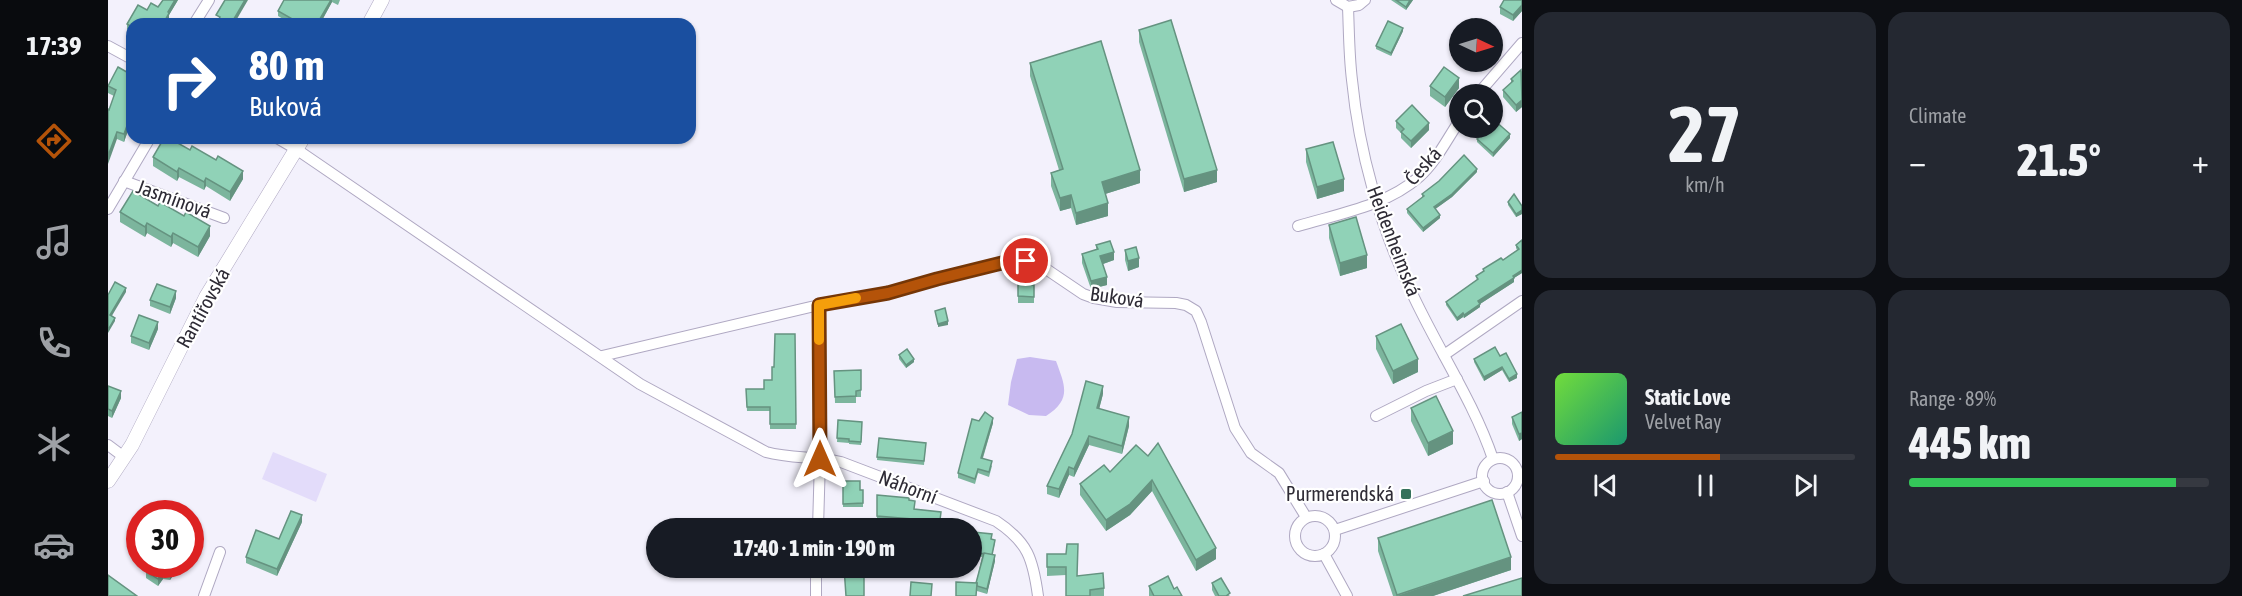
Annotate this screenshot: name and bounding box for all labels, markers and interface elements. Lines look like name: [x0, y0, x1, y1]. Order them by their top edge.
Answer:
north arrow: [1449, 18, 1503, 72]
map controls: [1449, 18, 1503, 138]
text: 17:39: [26, 30, 82, 61]
text: 80 m: [249, 41, 324, 89]
icon: right: [150, 42, 228, 120]
button: search: [1449, 84, 1503, 138]
text: 27: [1668, 89, 1742, 179]
text: Buková: [249, 91, 322, 122]
text: Climate: [1909, 104, 1966, 127]
icon: directions: [33, 120, 75, 162]
text: 21.5°: [2017, 134, 2101, 186]
street label: Česká: [1400, 142, 1446, 189]
text: −: [1909, 142, 1926, 180]
text: +: [2192, 142, 2209, 180]
text: km/h: [1685, 173, 1725, 196]
street label: Jasmínová: [134, 174, 215, 223]
street label: Heidenheimská: [1363, 182, 1426, 299]
icon: music: [33, 221, 75, 263]
pin: [1000, 235, 1051, 286]
icon: arrive: [1009, 244, 1042, 277]
street label: Rantířovská: [171, 264, 234, 352]
street label: Buková: [1089, 281, 1145, 312]
icon: phone: [33, 322, 75, 364]
text: Static Love: [1645, 384, 1731, 410]
text: Range · 89%: [1909, 387, 1996, 410]
text: Velvet Ray: [1645, 410, 1722, 433]
text: 445 km: [1909, 417, 2031, 469]
icon: climate: [33, 423, 75, 465]
position arrow: [788, 427, 852, 491]
street label: Náhorní: [876, 465, 941, 508]
icon: previous: [1589, 469, 1622, 502]
icon: pause: [1689, 469, 1722, 502]
icon: next: [1789, 469, 1822, 502]
place label: Purmerendská: [1286, 482, 1394, 505]
marker: Purmerendská: [1399, 487, 1413, 501]
speed limit sign: 30: [126, 500, 204, 578]
icon: car: [33, 524, 75, 566]
text: 17:40 · 1 min · 190 m: [733, 535, 895, 561]

